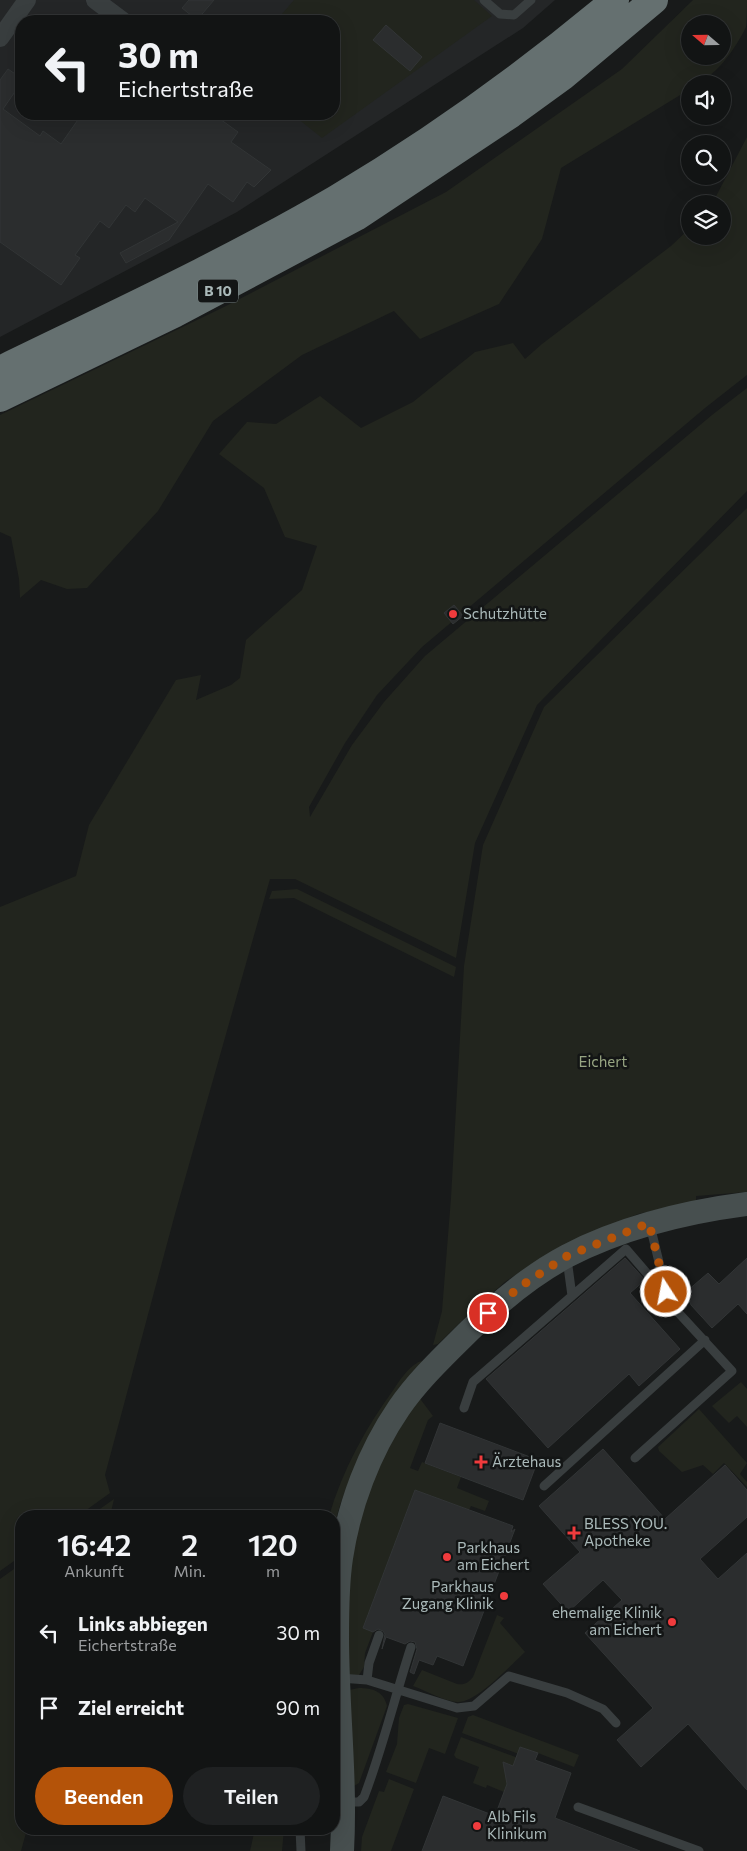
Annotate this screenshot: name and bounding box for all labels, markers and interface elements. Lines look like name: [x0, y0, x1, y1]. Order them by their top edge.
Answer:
north arrow: [681, 15, 731, 65]
map controls: [681, 15, 731, 245]
text: 30 m: [118, 32, 199, 75]
icon: left: [35, 35, 100, 100]
text: Eichertstraße: [118, 75, 254, 102]
button: sound: [681, 75, 731, 125]
button: search: [681, 135, 731, 185]
button: layers: [681, 195, 731, 245]
road number: B 10: [198, 280, 238, 302]
place label: Schutzhütte: [463, 604, 547, 622]
marker: Schutzhütte: [447, 608, 459, 620]
park label: Eichert: [579, 1052, 627, 1070]
position arrow: [639, 1265, 691, 1317]
pin: [467, 1292, 509, 1334]
icon: arrive: [474, 1299, 502, 1327]
place label: Ärztehaus: [492, 1452, 562, 1470]
marker: Ärztehaus: [474, 1455, 488, 1469]
place label: BLESS YOU. Apotheke: [584, 1514, 667, 1549]
text: 16:42: [57, 1525, 131, 1562]
text: 2: [181, 1525, 198, 1562]
text: 120: [248, 1525, 298, 1562]
marker: BLESS YOU. Apotheke: [568, 1527, 580, 1539]
place label: Parkhaus am Eichert: [457, 1538, 530, 1573]
marker: Parkhaus am Eichert: [441, 1551, 453, 1563]
text: Ankunft: [64, 1561, 124, 1580]
text: Min.: [173, 1561, 206, 1580]
text: m: [266, 1561, 280, 1580]
place label: Parkhaus Zugang Klinik: [402, 1577, 494, 1612]
marker: Parkhaus Zugang Klinik: [498, 1590, 510, 1602]
place label: ehemalige Klinik am Eichert: [552, 1603, 662, 1638]
text: Links abbiegen: [78, 1612, 208, 1635]
marker: ehemalige Klinik am Eichert: [666, 1616, 678, 1628]
icon: left: [35, 1619, 63, 1647]
text: 30 m: [277, 1621, 320, 1644]
text: Eichertstraße: [78, 1635, 177, 1654]
icon: arrive: [35, 1694, 63, 1722]
text: Ziel erreicht: [78, 1696, 184, 1719]
text: 90 m: [276, 1696, 320, 1719]
button: Beenden: [35, 1767, 173, 1825]
button: Teilen: [183, 1767, 320, 1825]
place label: Alb Fils Klinikum: [487, 1807, 547, 1842]
marker: Alb Fils Klinikum: [471, 1820, 483, 1832]

